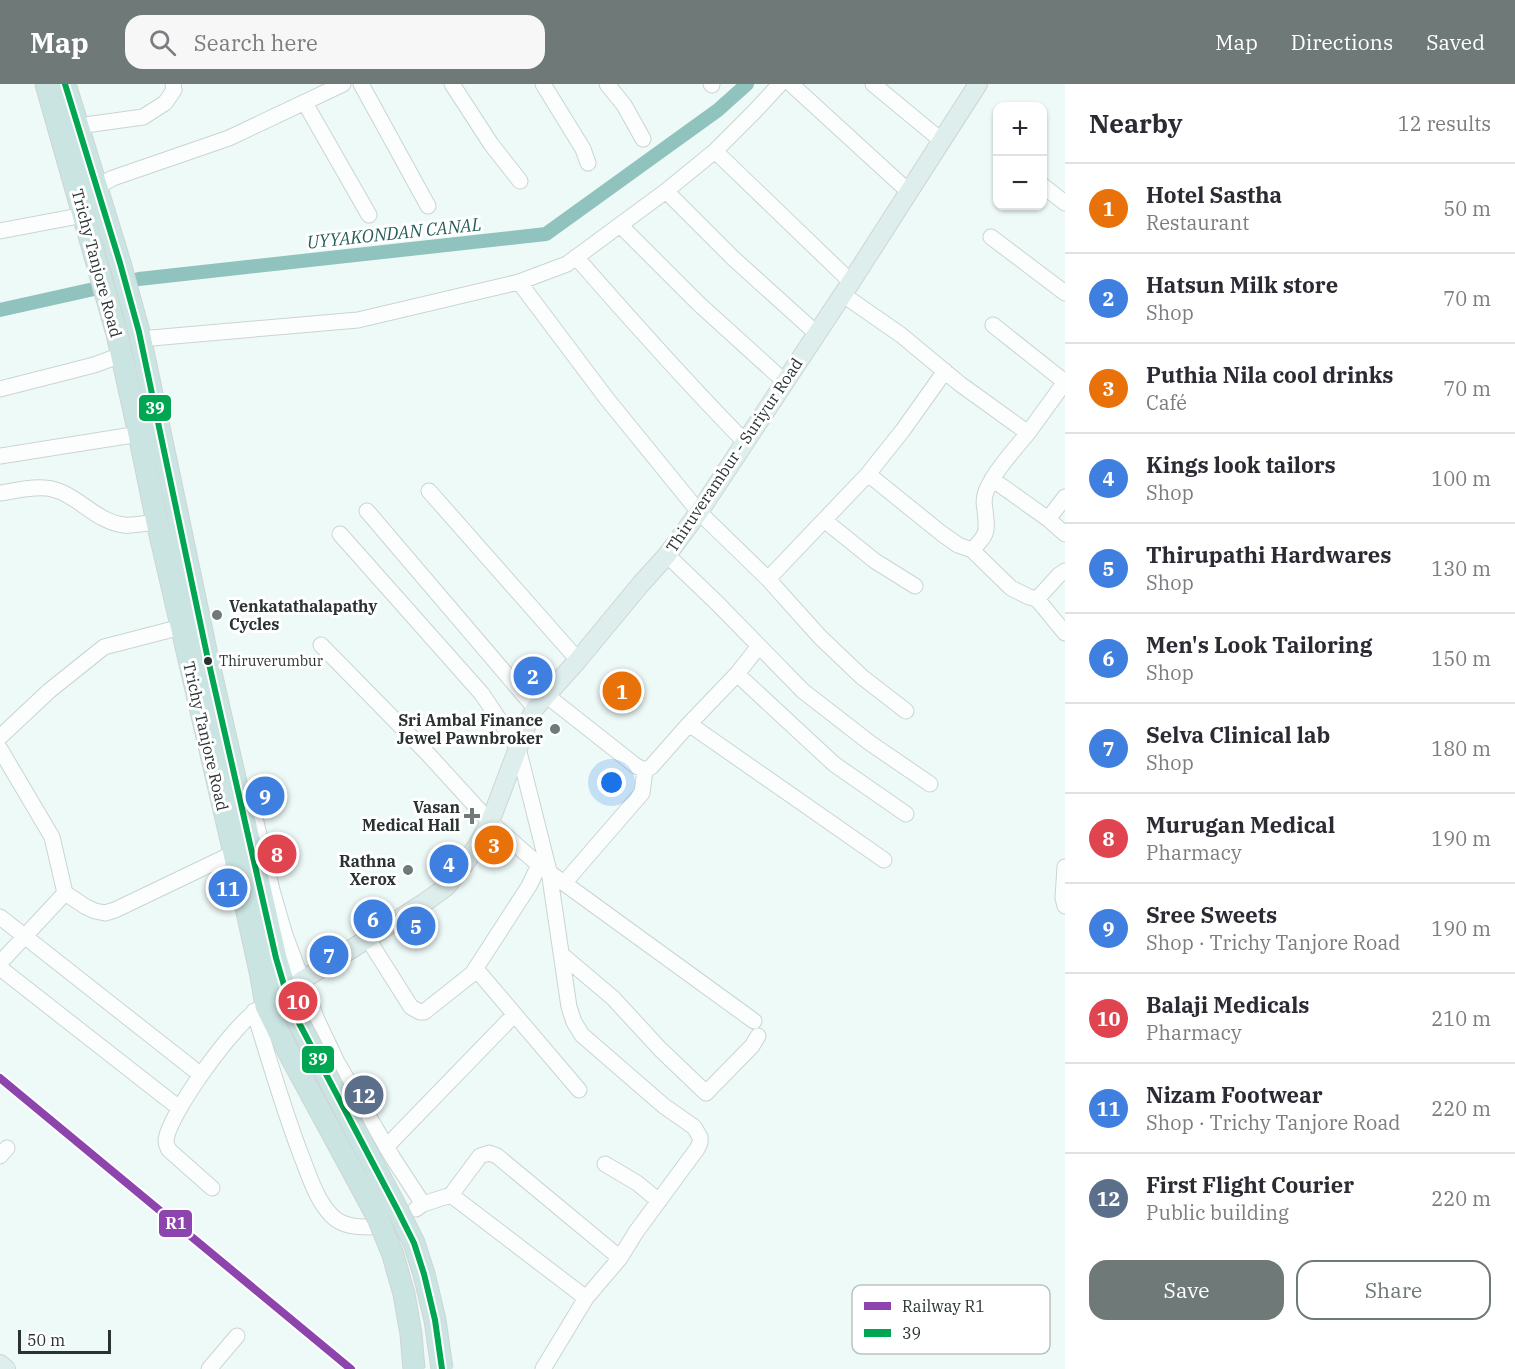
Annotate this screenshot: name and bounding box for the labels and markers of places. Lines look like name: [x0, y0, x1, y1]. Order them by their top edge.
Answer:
place label: Venkatathalapathy Cycles: [229, 596, 378, 634]
marker: Venkatathalapathy Cycles: [210, 608, 224, 622]
place label: Thiruverumbur: [219, 652, 324, 670]
pin: 2: [514, 654, 552, 698]
marker: Thiruverumbur: [202, 655, 214, 667]
pin: 1: [602, 668, 642, 714]
place label: Sri Ambal Finance Jewel Pawnbroker: [397, 710, 543, 748]
marker: Sri Ambal Finance Jewel Pawnbroker: [548, 722, 562, 736]
pin: 9: [246, 774, 284, 818]
place label: Vasan Medical Hall: [362, 797, 460, 835]
marker: Vasan Medical Hall: [465, 809, 479, 823]
pin: 3: [474, 822, 514, 867]
pin: 8: [258, 832, 296, 876]
pin: 4: [430, 842, 468, 886]
place label: Rathna Xerox: [339, 851, 397, 889]
marker: Rathna Xerox: [401, 863, 415, 877]
pin: 11: [208, 866, 248, 910]
pin: 6: [354, 896, 392, 942]
pin: 5: [396, 904, 436, 948]
pin: 7: [310, 932, 348, 978]
pin: 10: [278, 978, 318, 1024]
pin: 12: [344, 1072, 384, 1118]

